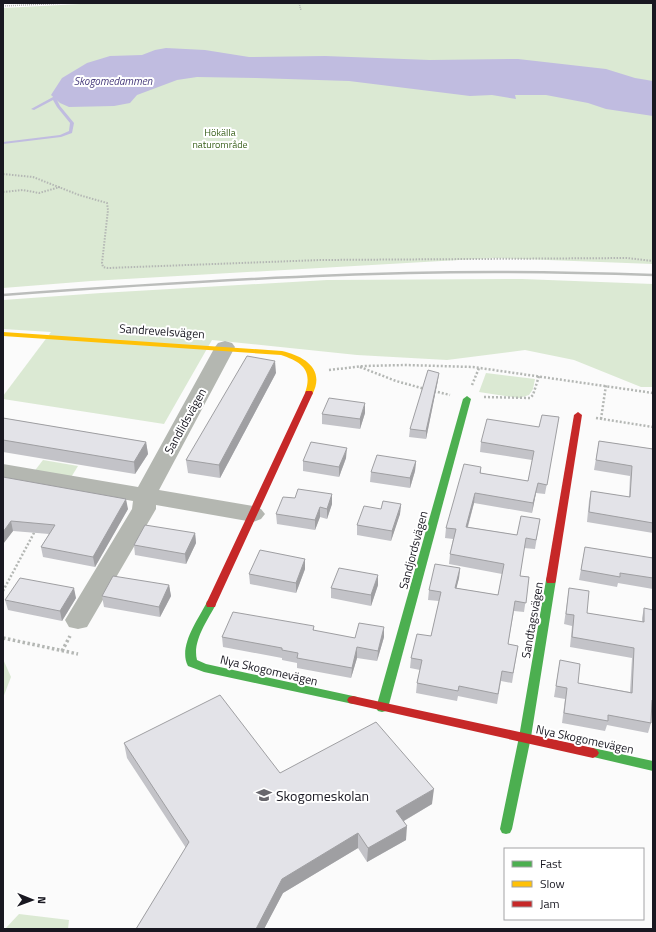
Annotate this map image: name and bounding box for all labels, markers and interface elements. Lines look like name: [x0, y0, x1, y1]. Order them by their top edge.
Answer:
water label: Skogomedammen: [74, 73, 153, 89]
park label: Hökälla naturområde: [192, 125, 248, 152]
street label: Sandrevelsvägen: [119, 319, 205, 343]
street label: Sandlidsvägen: [159, 385, 211, 457]
street label: Sandjordsvägen: [393, 509, 433, 591]
street label: Sandtagsvägen: [516, 580, 548, 660]
street label: Nya Skogomevägen: [218, 650, 320, 690]
street label: Nya Skogomevägen: [534, 719, 636, 759]
place label: Skogomeskolan: [276, 785, 369, 806]
school or university icon: Skogomeskolan: [255, 786, 273, 804]
legend: [504, 848, 644, 920]
text: Fast: [540, 854, 563, 873]
text: Slow: [540, 874, 565, 893]
north arrow: [12, 880, 52, 920]
text: Jam: [540, 894, 560, 913]
text: N: [34, 896, 50, 904]

